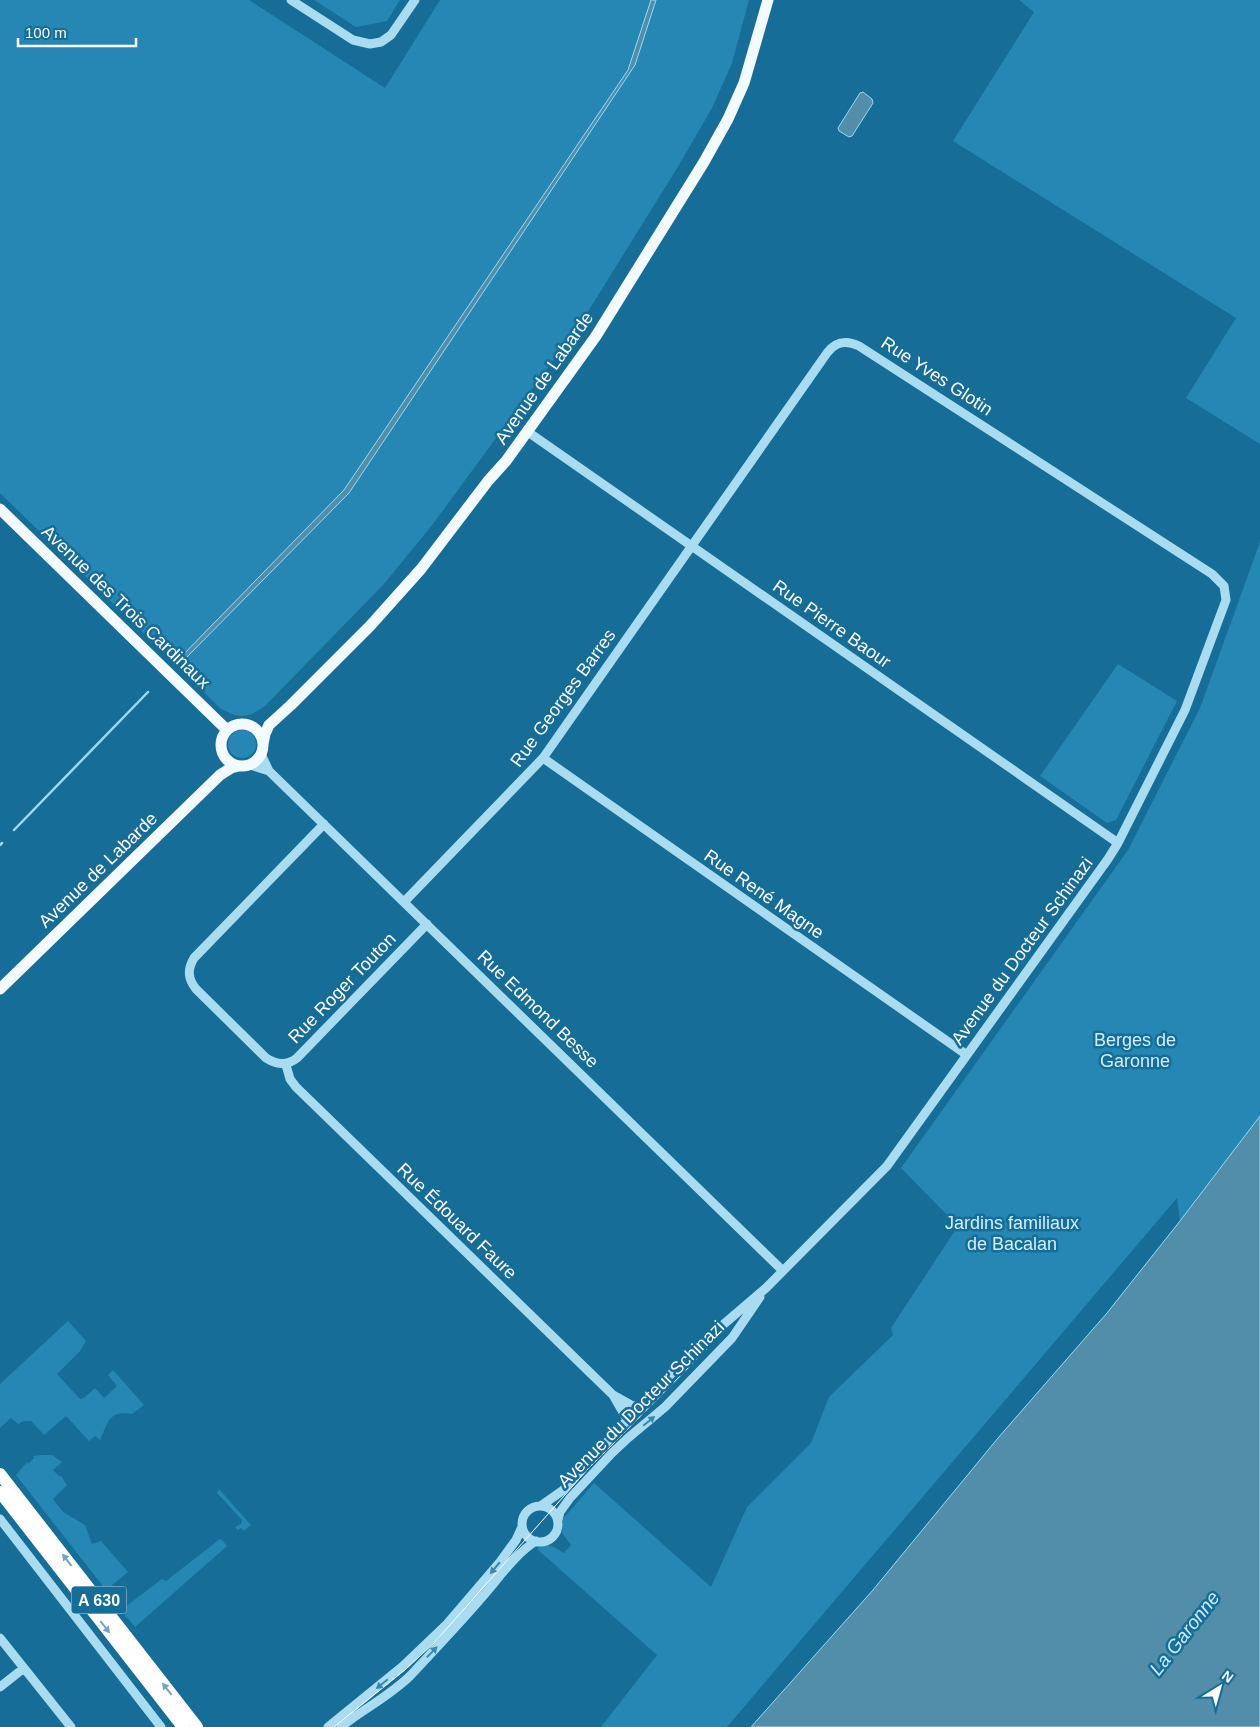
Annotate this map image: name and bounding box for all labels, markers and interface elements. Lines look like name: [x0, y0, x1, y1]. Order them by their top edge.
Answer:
scale bar: [18, 15, 135, 47]
text: 100 m: [25, 24, 67, 41]
street label: Avenue de Labarde: [491, 308, 597, 448]
street label: Rue Yves Glotin: [878, 333, 996, 419]
street label: Avenue des Trois Cardinaux: [38, 521, 214, 693]
street label: Rue Pierre Baour: [769, 576, 895, 672]
street label: Rue Georges Barres: [506, 625, 620, 771]
street label: Avenue de Labarde: [35, 808, 161, 932]
street label: Rue René Magne: [700, 845, 828, 943]
street label: Avenue du Docteur Schinazi: [947, 853, 1097, 1049]
street label: Rue Roger Touton: [284, 929, 400, 1047]
street label: Rue Edmond Besse: [473, 946, 603, 1072]
park label: Berges de Garonne: [1094, 1030, 1176, 1071]
street label: Rue Édouard Faure: [393, 1159, 521, 1283]
park label: Jardins familiaux de Bacalan: [945, 1213, 1079, 1254]
street label: Avenue du Docteur Schinazi: [554, 1317, 728, 1491]
one-way arrow: [643, 1415, 656, 1426]
one-way arrow: [62, 1554, 73, 1567]
one-way arrow: [490, 1561, 501, 1574]
road number: A 630: [72, 1586, 126, 1614]
water label: La Garonne: [1145, 1587, 1224, 1679]
one-way arrow: [100, 1620, 111, 1633]
one-way arrow: [426, 1646, 438, 1658]
north arrow: [1195, 1662, 1245, 1712]
text: N: [1219, 1667, 1237, 1686]
one-way arrow: [376, 1678, 389, 1689]
one-way arrow: [162, 1682, 172, 1695]

